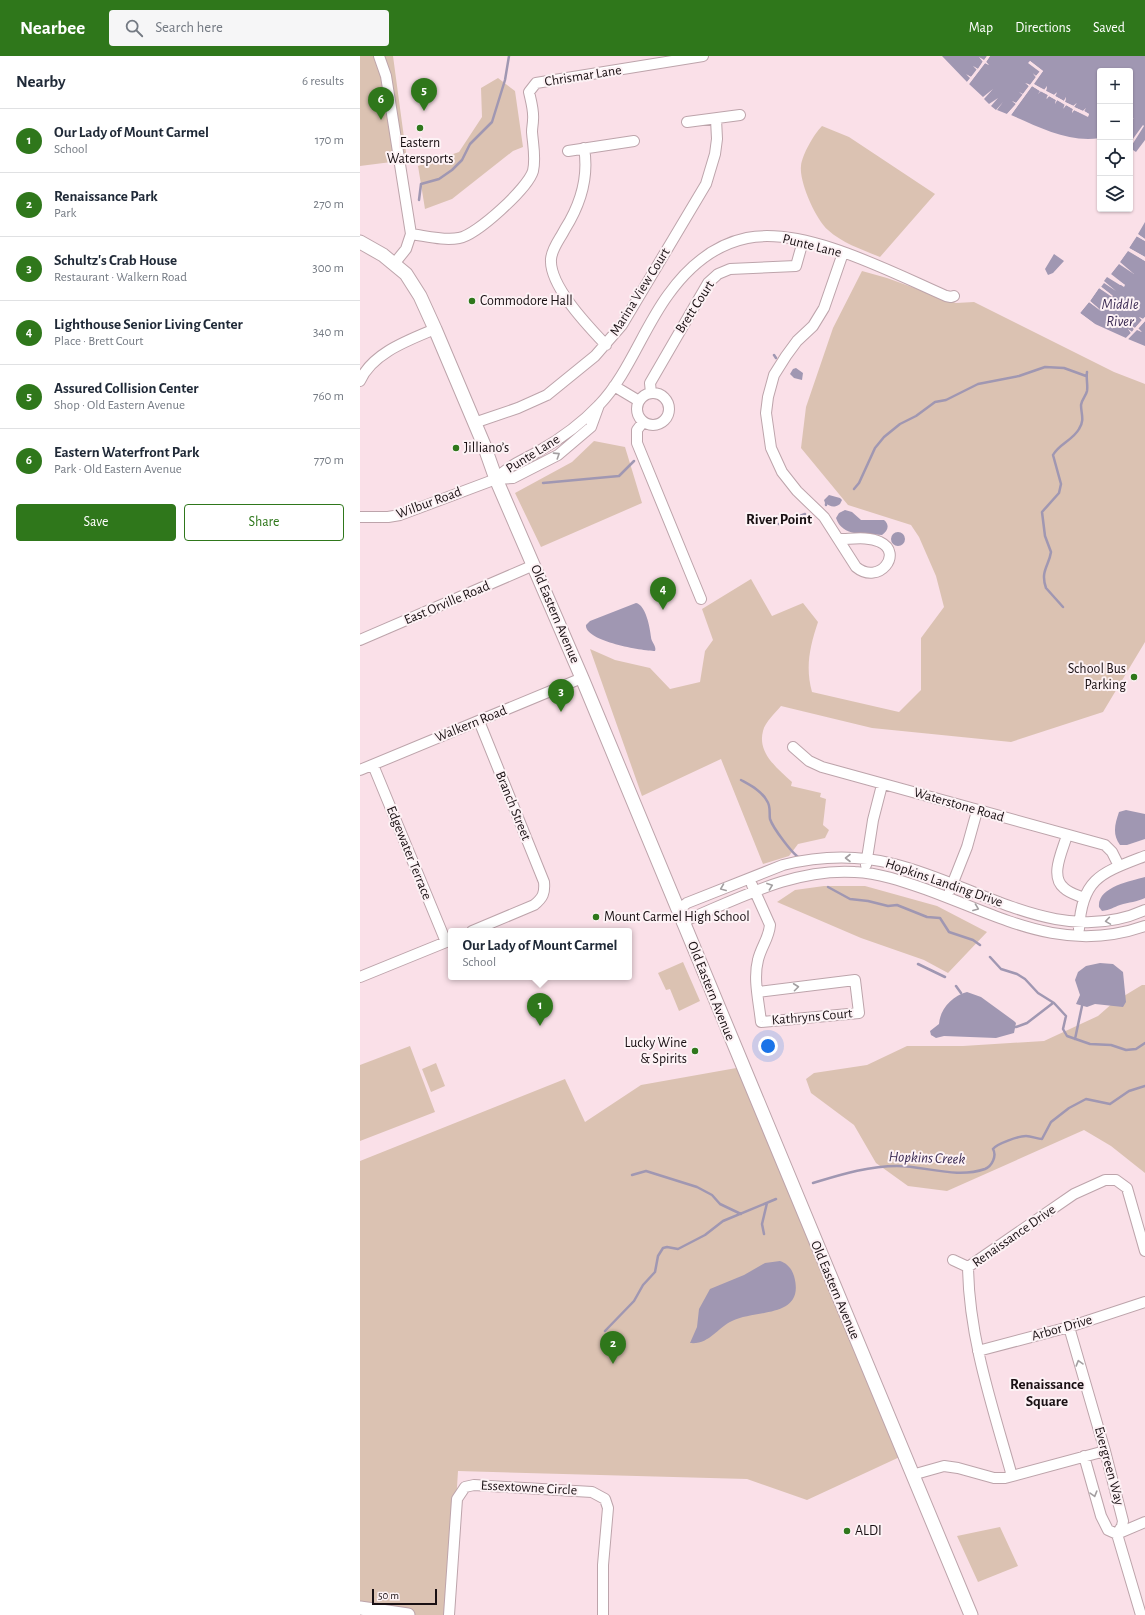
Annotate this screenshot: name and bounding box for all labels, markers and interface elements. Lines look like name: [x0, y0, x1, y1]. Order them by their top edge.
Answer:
search box: [109, 10, 389, 46]
icon: search: [123, 17, 145, 39]
text: Nearbee: [20, 19, 85, 38]
text: Search here: [155, 20, 223, 35]
text: Map: [969, 21, 993, 35]
text: Directions: [1015, 21, 1071, 35]
text: Saved: [1093, 21, 1125, 35]
street label: Chrismar Lane: [544, 63, 622, 89]
map controls: [1097, 68, 1133, 212]
button: +: [1097, 68, 1133, 104]
text: Nearby: [16, 73, 66, 90]
text: 6 results: [302, 75, 344, 88]
pin: 5: [411, 78, 437, 111]
pin: 6: [368, 87, 394, 120]
button: −: [1097, 104, 1133, 140]
marker: Eastern Watersports: [415, 123, 425, 133]
text: Our Lady of Mount Carmel: [54, 125, 209, 140]
text: 1: [27, 134, 31, 147]
text: 170 m: [315, 134, 344, 147]
place label: Eastern Watersports: [387, 136, 453, 166]
button: locate: [1097, 140, 1133, 176]
text: School: [54, 143, 88, 156]
button: layers: [1097, 176, 1133, 212]
text: Renaissance Park: [54, 189, 158, 204]
text: 2: [26, 198, 32, 211]
text: 270 m: [313, 198, 344, 211]
text: Park: [54, 207, 76, 220]
street label: Punte Lane: [781, 232, 843, 260]
street label: Marina View Court: [607, 245, 673, 338]
text: Schultz's Crab House: [54, 253, 177, 268]
text: 3: [26, 262, 32, 275]
text: 300 m: [312, 262, 344, 275]
text: Restaurant · Walkern Road: [54, 271, 187, 284]
street label: Brett Court: [673, 278, 717, 336]
place label: Commodore Hall: [480, 294, 573, 308]
marker: Commodore Hall: [467, 296, 477, 306]
water label: Middle River: [1101, 297, 1139, 329]
text: Lighthouse Senior Living Center: [54, 317, 243, 332]
text: 4: [26, 326, 32, 339]
text: 340 m: [313, 326, 344, 339]
text: Place · Brett Court: [54, 335, 143, 348]
text: Assured Collision Center: [54, 381, 198, 396]
text: 5: [26, 390, 32, 403]
text: 760 m: [313, 390, 344, 403]
text: Shop · Old Eastern Avenue: [54, 399, 185, 412]
street label: Punte Lane: [504, 432, 562, 476]
place label: Jilliano’s: [464, 441, 509, 455]
marker: Jilliano’s: [451, 443, 461, 453]
text: Eastern Waterfront Park: [54, 445, 199, 460]
one-way arrow: [553, 452, 560, 459]
text: 6: [26, 454, 32, 467]
text: 770 m: [314, 454, 344, 467]
text: Park · Old Eastern Avenue: [54, 463, 182, 476]
street label: Wilbur Road: [395, 485, 463, 521]
button: Save: [16, 504, 176, 541]
button: Share: [184, 504, 344, 541]
district label: River Point: [746, 512, 812, 527]
street label: Old Eastern Avenue: [528, 563, 582, 665]
pin: 4: [650, 577, 676, 610]
street label: East Orville Road: [402, 579, 492, 627]
place label: School Bus Parking: [1068, 662, 1126, 692]
marker: School Bus Parking: [1129, 672, 1139, 682]
pin: 3: [548, 679, 574, 712]
street label: Walkern Road: [433, 703, 509, 745]
street label: Branch Street: [493, 769, 533, 843]
street label: Waterstone Road: [912, 785, 1006, 825]
street label: Edgewater Terrace: [384, 804, 434, 902]
one-way arrow: [845, 854, 851, 862]
street label: Hopkins Landing Drive: [883, 856, 1005, 910]
one-way arrow: [767, 882, 774, 890]
one-way arrow: [720, 884, 727, 892]
one-way arrow: [973, 903, 980, 911]
place label: Mount Carmel High School: [604, 910, 750, 924]
marker: Mount Carmel High School: [591, 912, 601, 922]
one-way arrow: [1104, 916, 1111, 925]
popup: [448, 928, 632, 980]
text: Our Lady of Mount Carmel: [462, 938, 618, 953]
street label: Old Eastern Avenue: [685, 939, 737, 1043]
text: School: [462, 956, 496, 969]
one-way arrow: [793, 983, 800, 992]
pin: 1: [527, 993, 553, 1026]
street label: Kathryns Court: [771, 1006, 853, 1027]
place label: Lucky Wine & Spirits: [624, 1036, 687, 1066]
your location: [758, 1036, 778, 1056]
marker: Lucky Wine & Spirits: [690, 1046, 700, 1056]
water label: Hopkins Creek: [888, 1149, 966, 1167]
street label: Renaissance Drive: [970, 1202, 1058, 1270]
street label: Old Eastern Avenue: [808, 1239, 862, 1341]
street label: Arbor Drive: [1030, 1313, 1094, 1343]
pin: 2: [600, 1331, 626, 1364]
one-way arrow: [1075, 1359, 1084, 1366]
district label: Renaissance Square: [1010, 1377, 1084, 1409]
street label: Evergreen Way: [1092, 1425, 1126, 1507]
street label: Essextowne Circle: [480, 1478, 578, 1498]
one-way arrow: [1089, 1490, 1098, 1497]
place label: ALDI: [855, 1524, 882, 1538]
marker: ALDI: [842, 1526, 852, 1536]
scale bar: [372, 1587, 437, 1606]
text: 50 m: [378, 1590, 399, 1601]

